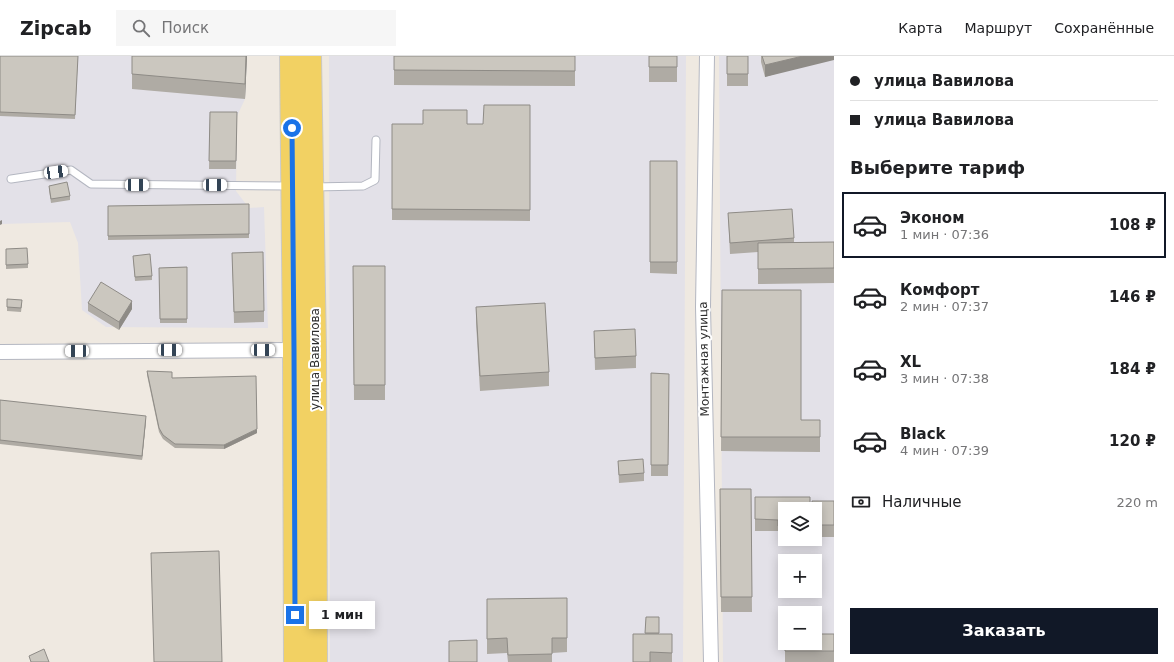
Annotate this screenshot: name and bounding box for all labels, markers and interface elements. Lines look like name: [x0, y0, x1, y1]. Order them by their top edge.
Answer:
search box: [116, 10, 396, 46]
text: Zipcab: [20, 17, 92, 39]
icon: search: [130, 17, 152, 39]
text: Поиск: [162, 19, 209, 37]
text: Карта: [898, 20, 942, 36]
text: Маршрут: [964, 20, 1032, 36]
text: Сохранённые: [1054, 20, 1154, 36]
text: улица Вавилова: [874, 72, 1014, 90]
text: улица Вавилова: [874, 111, 1014, 129]
route start: [283, 119, 301, 137]
text: Выберите тариф: [850, 157, 1025, 178]
car: [43, 164, 69, 180]
car: [125, 179, 149, 191]
car: [203, 179, 227, 191]
icon: car: [852, 207, 888, 243]
text: Эконом: [900, 209, 964, 227]
text: 108 ₽: [1109, 216, 1156, 234]
text: 1 мин · 07:36: [900, 227, 989, 242]
icon: car: [852, 279, 888, 315]
text: Комфорт: [900, 281, 979, 299]
text: 146 ₽: [1109, 288, 1156, 306]
text: 2 мин · 07:37: [900, 299, 989, 314]
street label: Монтажная улица: [696, 301, 712, 417]
street label: улица Вавилова: [308, 308, 322, 410]
car: [158, 344, 182, 356]
car: [251, 344, 275, 356]
car: [65, 345, 89, 357]
icon: car: [852, 351, 888, 387]
text: XL: [900, 353, 921, 371]
text: 184 ₽: [1109, 360, 1156, 378]
text: 3 мин · 07:38: [900, 371, 989, 386]
icon: car: [852, 423, 888, 459]
text: Black: [900, 425, 946, 443]
text: 120 ₽: [1109, 432, 1156, 450]
text: 4 мин · 07:39: [900, 443, 989, 458]
icon: cash: [850, 491, 872, 513]
text: Наличные: [882, 493, 962, 511]
text: 220 m: [1116, 495, 1158, 510]
map controls: [778, 502, 822, 650]
button: layers: [778, 502, 822, 546]
button: +: [778, 554, 822, 598]
callout: 1 мин: [309, 601, 375, 629]
route end: [286, 606, 304, 624]
button: −: [778, 606, 822, 650]
text: 1 мин: [321, 607, 363, 622]
button: Заказать: [850, 608, 1158, 654]

